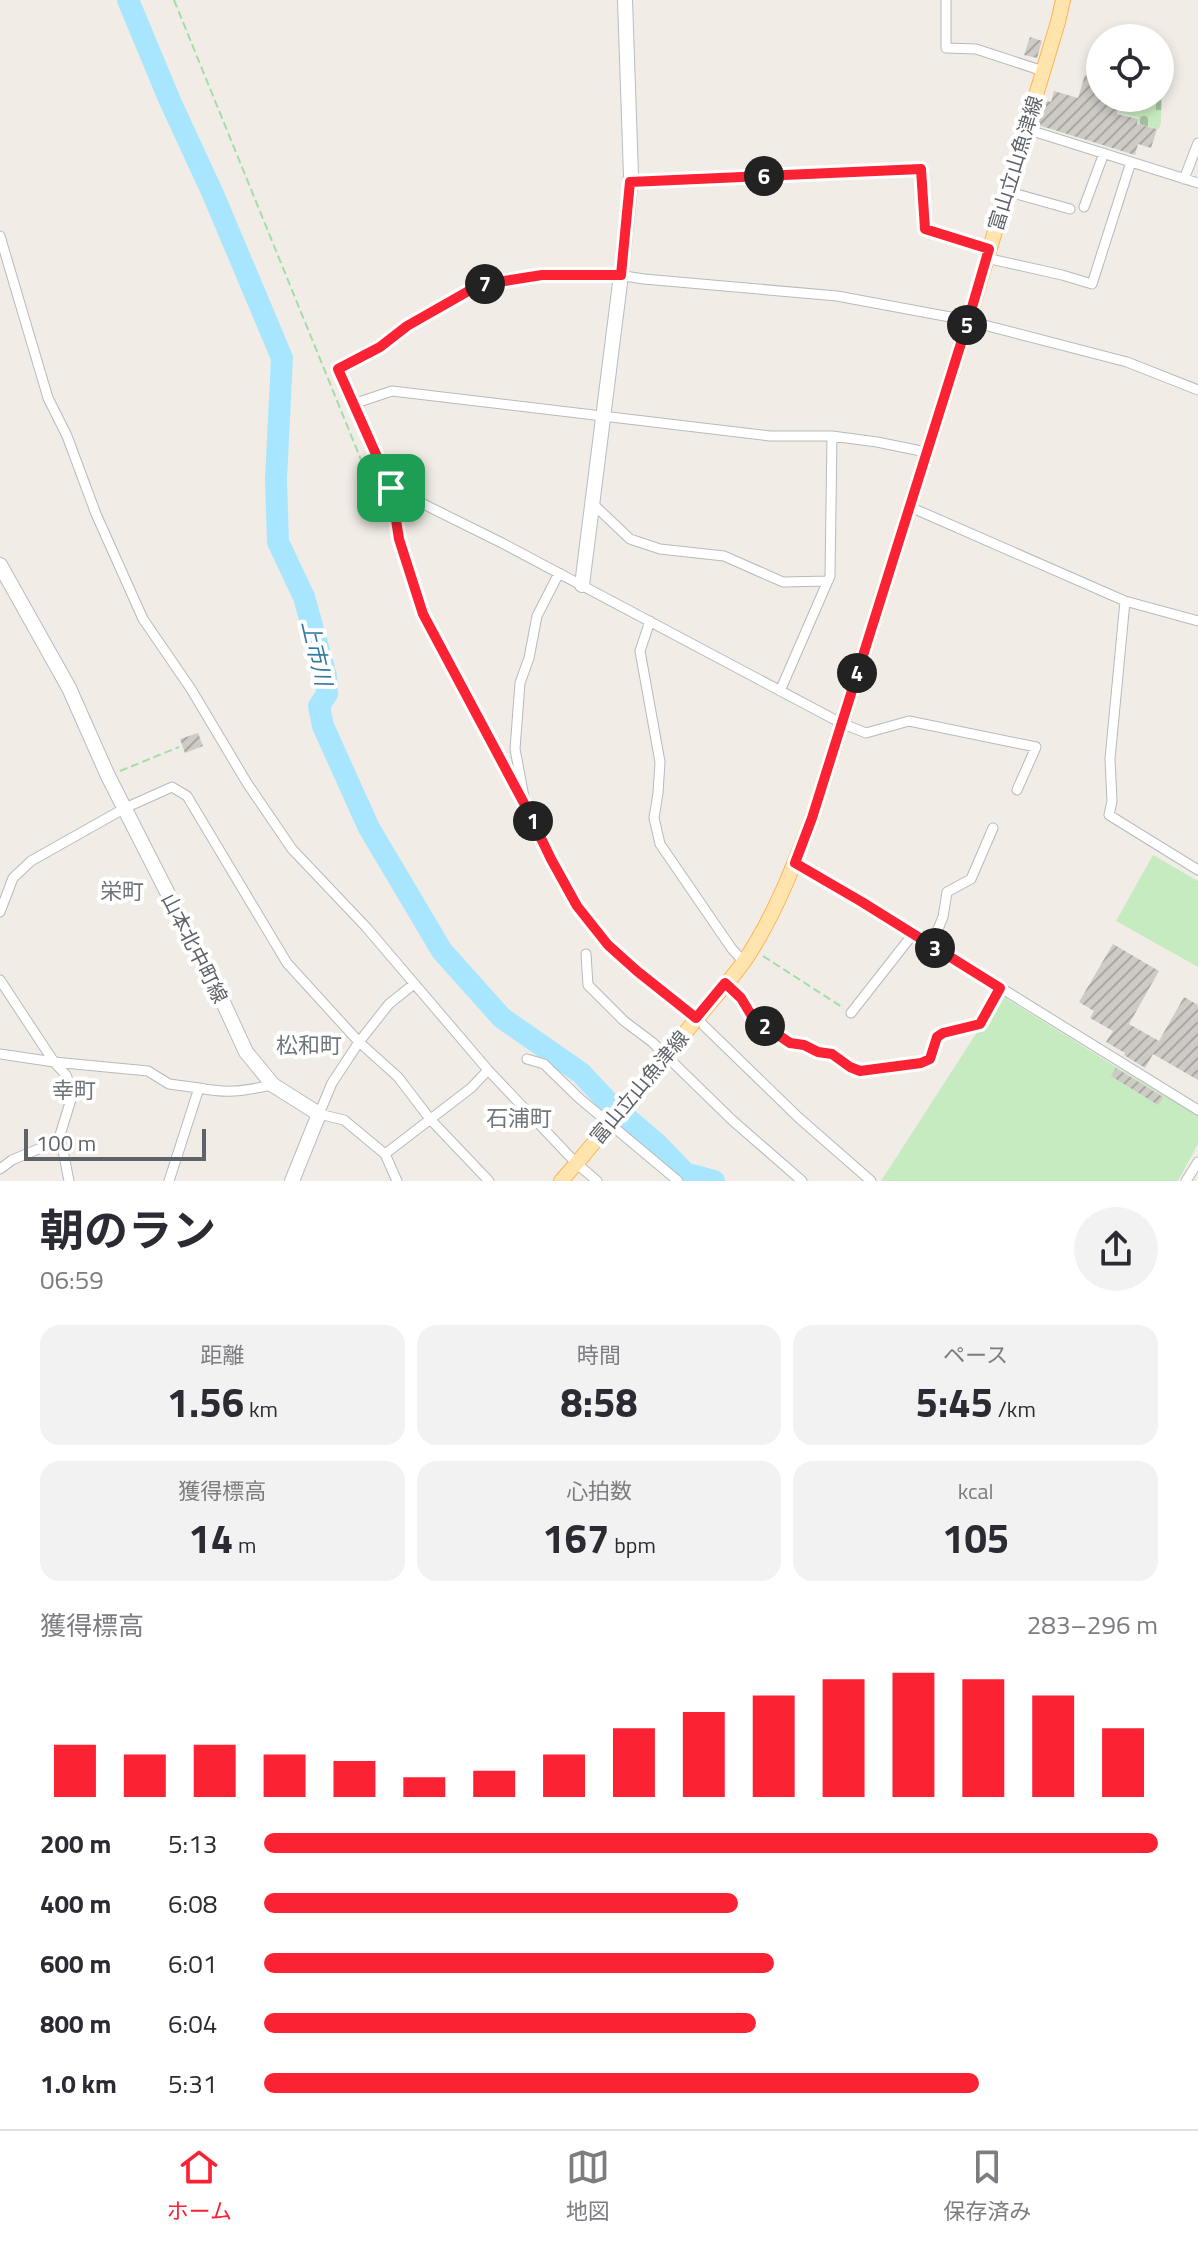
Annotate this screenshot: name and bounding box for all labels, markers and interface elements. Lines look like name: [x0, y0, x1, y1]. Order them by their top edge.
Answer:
map controls: [1086, 24, 1174, 112]
button: locate: [1086, 24, 1174, 112]
street label: 富山立山魚津線: [980, 92, 1050, 234]
pin: 6: [744, 156, 784, 196]
text: 6: [758, 159, 770, 193]
pin: 7: [465, 264, 505, 304]
text: 7: [479, 267, 491, 301]
pin: 5: [947, 305, 987, 345]
text: 5: [961, 308, 973, 342]
pin: [357, 454, 425, 522]
icon: arrive: [369, 466, 413, 510]
water label: 上市川: [293, 617, 341, 691]
pin: 4: [837, 653, 877, 693]
text: 4: [851, 656, 863, 690]
pin: 1: [513, 801, 553, 841]
text: 1: [527, 804, 539, 838]
district label: 栄町: [100, 874, 144, 908]
street label: 山本北中町線: [154, 888, 236, 1008]
pin: 3: [915, 928, 955, 968]
text: 3: [929, 931, 941, 965]
pin: 2: [745, 1006, 785, 1046]
text: 2: [759, 1009, 771, 1043]
street label: 富山立山魚津線: [582, 1023, 696, 1151]
district label: 松和町: [276, 1028, 342, 1062]
district label: 幸町: [52, 1073, 96, 1107]
district label: 石浦町: [486, 1101, 552, 1135]
scale bar: [24, 1125, 206, 1161]
text: 100 m: [36, 1126, 96, 1160]
text: 朝のラン: [40, 1196, 216, 1263]
button: share: [1074, 1207, 1158, 1291]
text: 06:59: [40, 1260, 104, 1299]
text: 距離: [200, 1338, 244, 1372]
text: 時間: [577, 1338, 621, 1372]
text: ペース: [943, 1338, 1008, 1372]
text: 1.56: [167, 1372, 244, 1433]
text: 8:58: [560, 1372, 638, 1433]
text: 5:45: [916, 1372, 993, 1433]
text: km: [244, 1392, 278, 1426]
text: /km: [993, 1392, 1036, 1426]
text: 獲得標高: [178, 1474, 266, 1508]
text: 心拍数: [566, 1474, 632, 1508]
text: kcal: [958, 1474, 994, 1508]
text: 14: [188, 1508, 233, 1569]
text: 167: [542, 1508, 609, 1569]
text: 105: [942, 1508, 1009, 1569]
text: m: [233, 1528, 256, 1562]
text: bpm: [609, 1528, 656, 1562]
text: 283–296 m: [1027, 1605, 1158, 1644]
text: 獲得標高: [40, 1606, 144, 1645]
text: 200 m: [40, 1824, 111, 1863]
text: 5:13: [168, 1824, 217, 1863]
text: 400 m: [40, 1884, 111, 1923]
text: 6:08: [168, 1884, 217, 1923]
text: 600 m: [40, 1944, 111, 1983]
text: 6:01: [168, 1944, 217, 1983]
text: 800 m: [40, 2004, 111, 2043]
text: 6:04: [168, 2004, 217, 2043]
text: 1.0 km: [40, 2064, 117, 2103]
text: 5:31: [168, 2064, 217, 2103]
tab: ホーム: [167, 2145, 232, 2228]
tab: 地図: [566, 2145, 610, 2228]
tab: 保存済み: [943, 2145, 1031, 2228]

